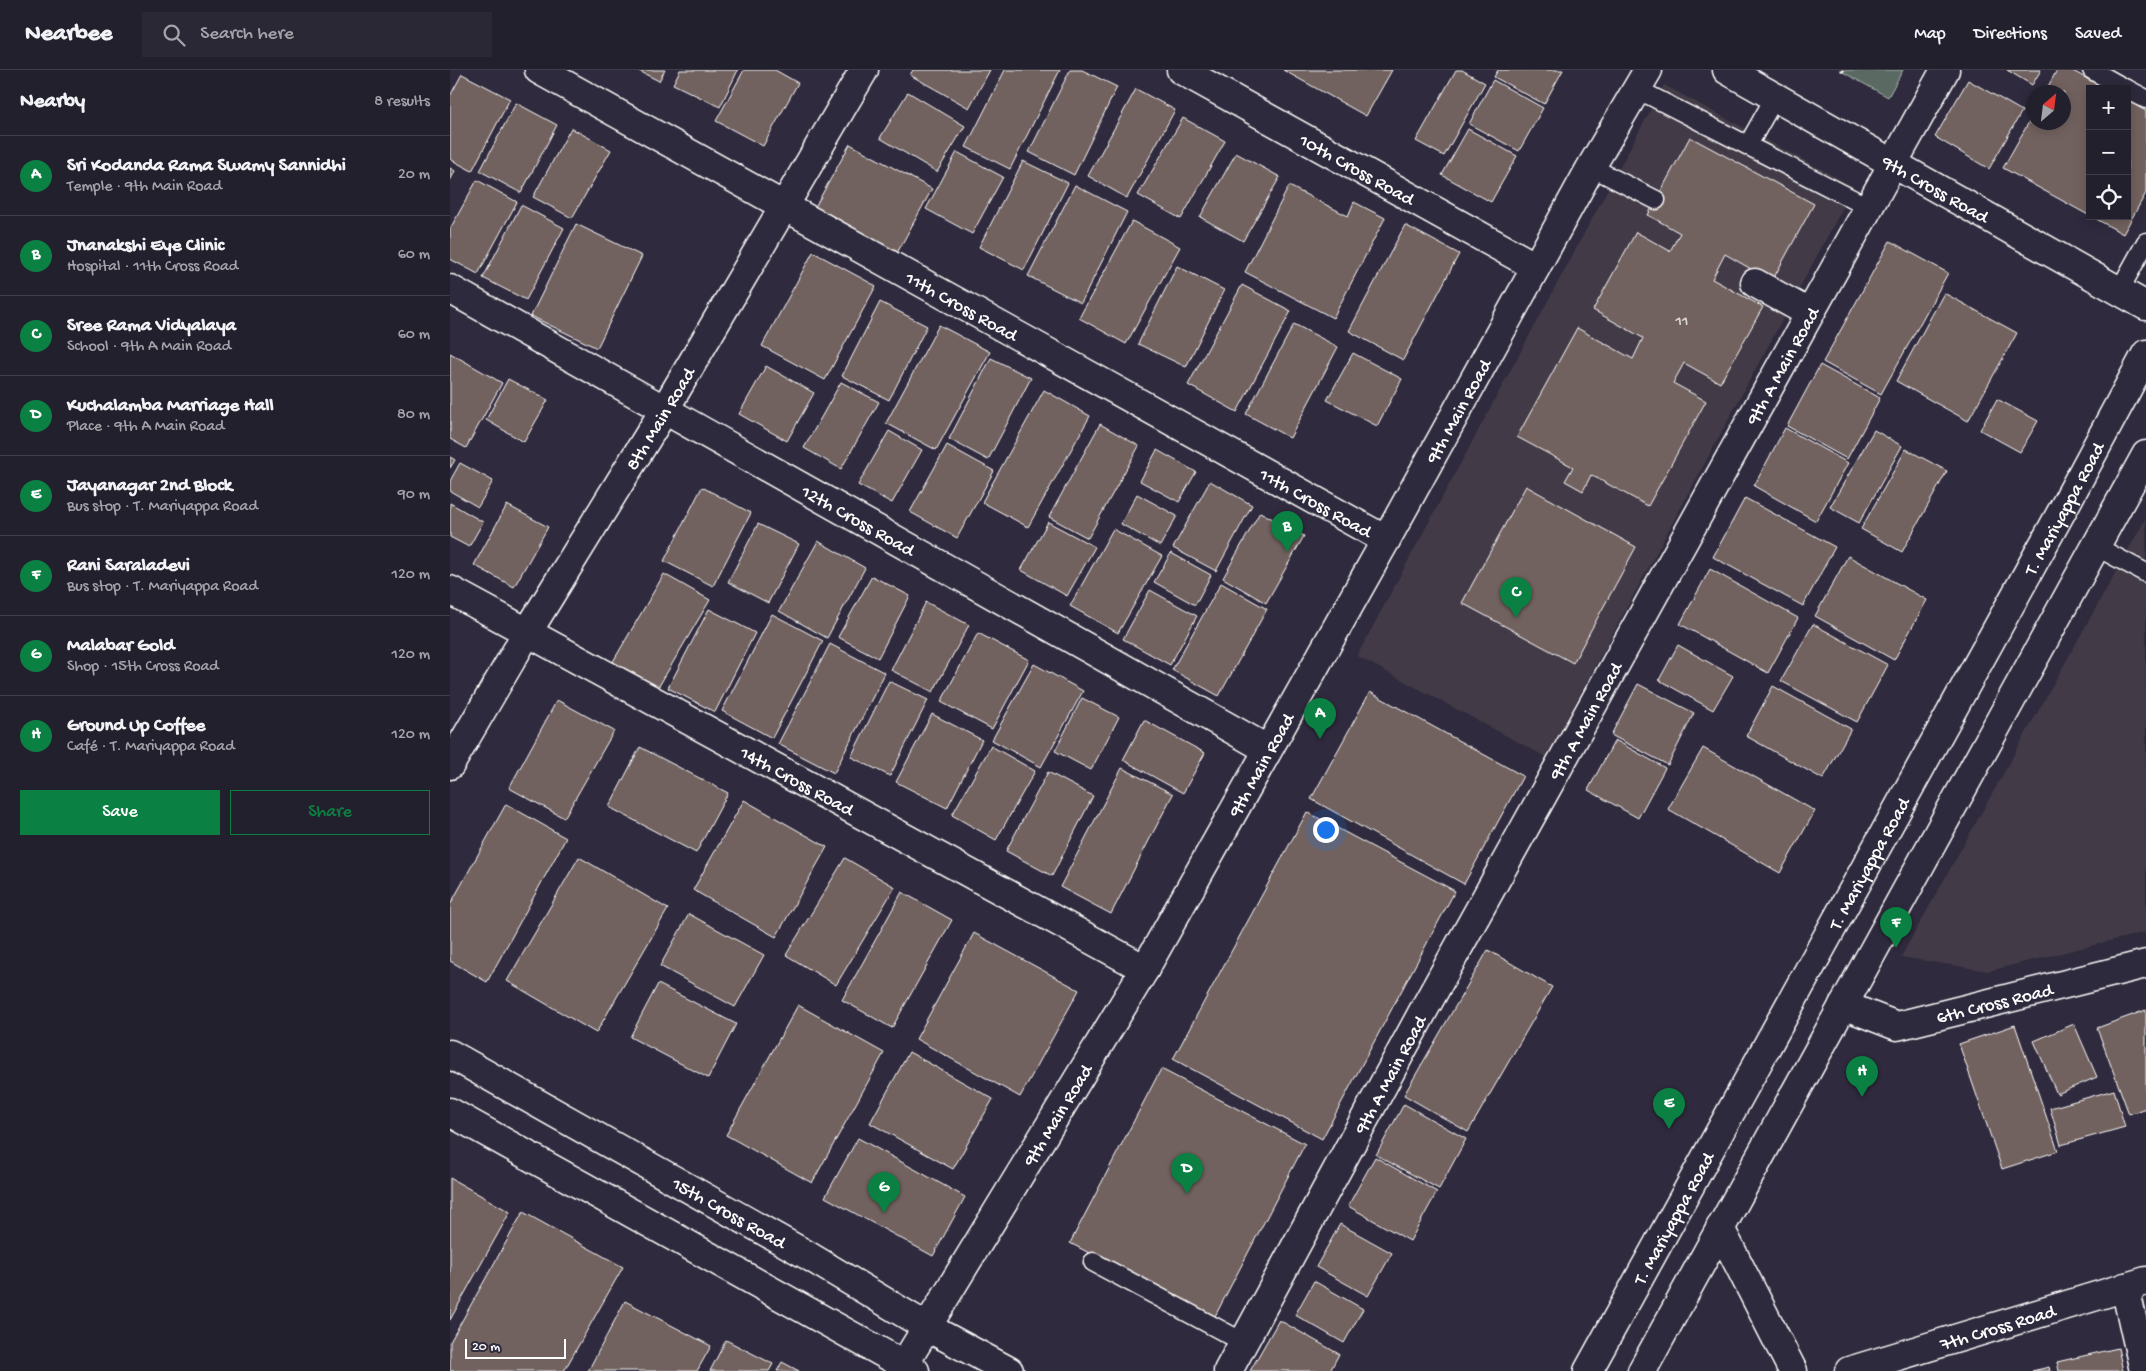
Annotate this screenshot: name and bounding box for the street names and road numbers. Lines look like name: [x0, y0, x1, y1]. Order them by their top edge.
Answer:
street label: 10th Cross Road: [1294, 129, 1419, 213]
street label: 9th Cross Road: [1876, 151, 1993, 231]
street label: 11th Cross Road: [899, 267, 1022, 349]
street label: 9th A Main Road: [1742, 303, 1827, 430]
street label: 9th Main Road: [1422, 355, 1499, 469]
street label: 8th Main Road: [622, 363, 703, 475]
street label: T. Mariyappa Road: [2020, 438, 2112, 581]
street label: 11th Cross Road: [1254, 464, 1376, 546]
street label: 12th Cross Road: [795, 481, 919, 564]
street label: 9th A Main Road: [1545, 658, 1630, 785]
street label: 9th Main Road: [1224, 709, 1302, 823]
street label: 14th Cross Road: [734, 742, 859, 824]
street label: T. Mariyappa Road: [1825, 793, 1918, 936]
street label: 6th Cross Road: [1934, 979, 2057, 1031]
street label: 9th A Main Road: [1350, 1011, 1434, 1139]
street label: 9th Main Road: [1019, 1059, 1100, 1172]
street label: T. Mariyappa Road: [1629, 1148, 1722, 1290]
street label: 15th Cross Road: [666, 1173, 791, 1257]
street label: 7th Cross Road: [1937, 1301, 2061, 1358]

